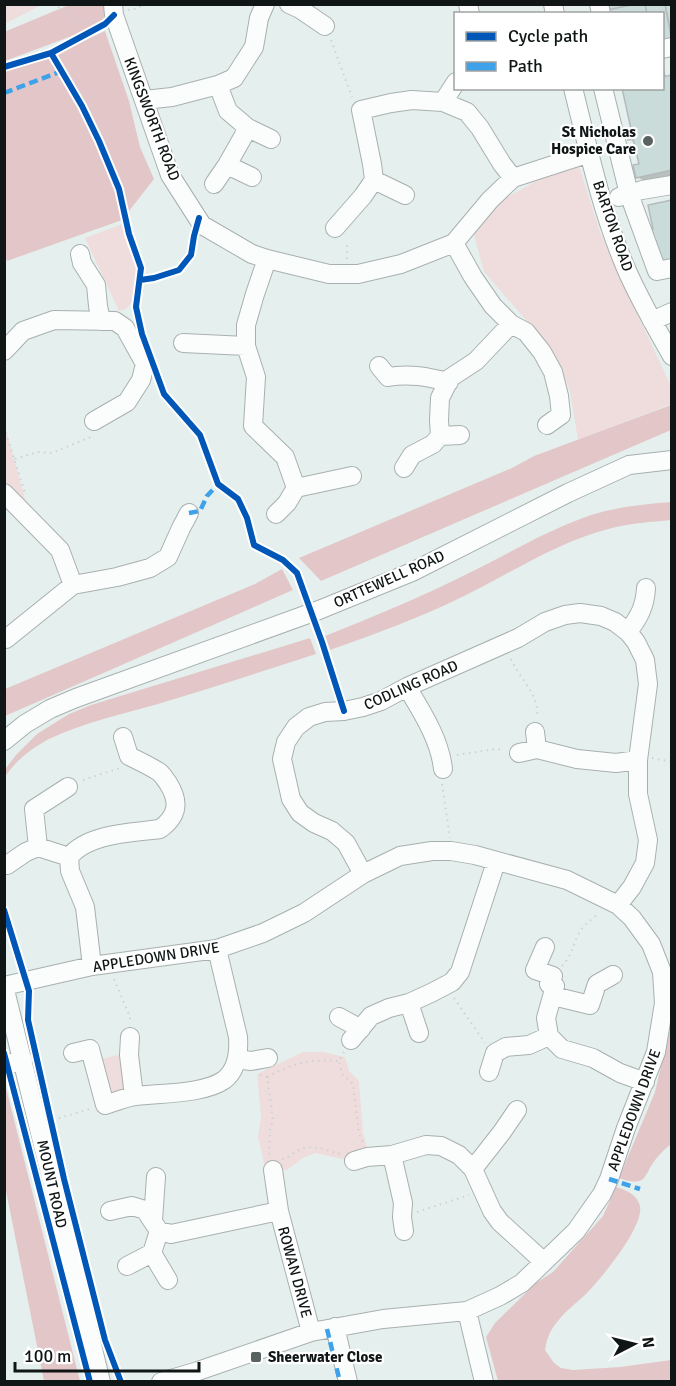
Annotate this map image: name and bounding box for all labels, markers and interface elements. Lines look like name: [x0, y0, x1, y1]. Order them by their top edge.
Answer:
legend: [454, 12, 664, 90]
text: Cycle path: [508, 25, 588, 47]
street label: KINGSWORTH ROAD: [120, 55, 184, 183]
text: Path: [508, 55, 543, 77]
place label: St Nicholas Hospice Care: [551, 123, 636, 158]
marker: St Nicholas Hospice Care: [641, 134, 655, 148]
street label: BARTON ROAD: [589, 178, 637, 274]
street label: ORTTEWELL ROAD: [331, 546, 447, 612]
street label: CODLING ROAD: [361, 656, 461, 714]
street label: APPLEDOWN DRIVE: [91, 938, 221, 976]
street label: APPLEDOWN DRIVE: [604, 1047, 664, 1173]
street label: MOUNT ROAD: [33, 1138, 71, 1230]
street label: ROWAN DRIVE: [274, 1224, 316, 1320]
north arrow: [604, 1314, 664, 1374]
scale bar: [15, 1335, 200, 1373]
text: N: [637, 1336, 658, 1349]
text: 100 m: [24, 1345, 71, 1367]
place label: Sheerwater Close: [268, 1348, 382, 1366]
marker: Sheerwater Close: [249, 1350, 263, 1364]

